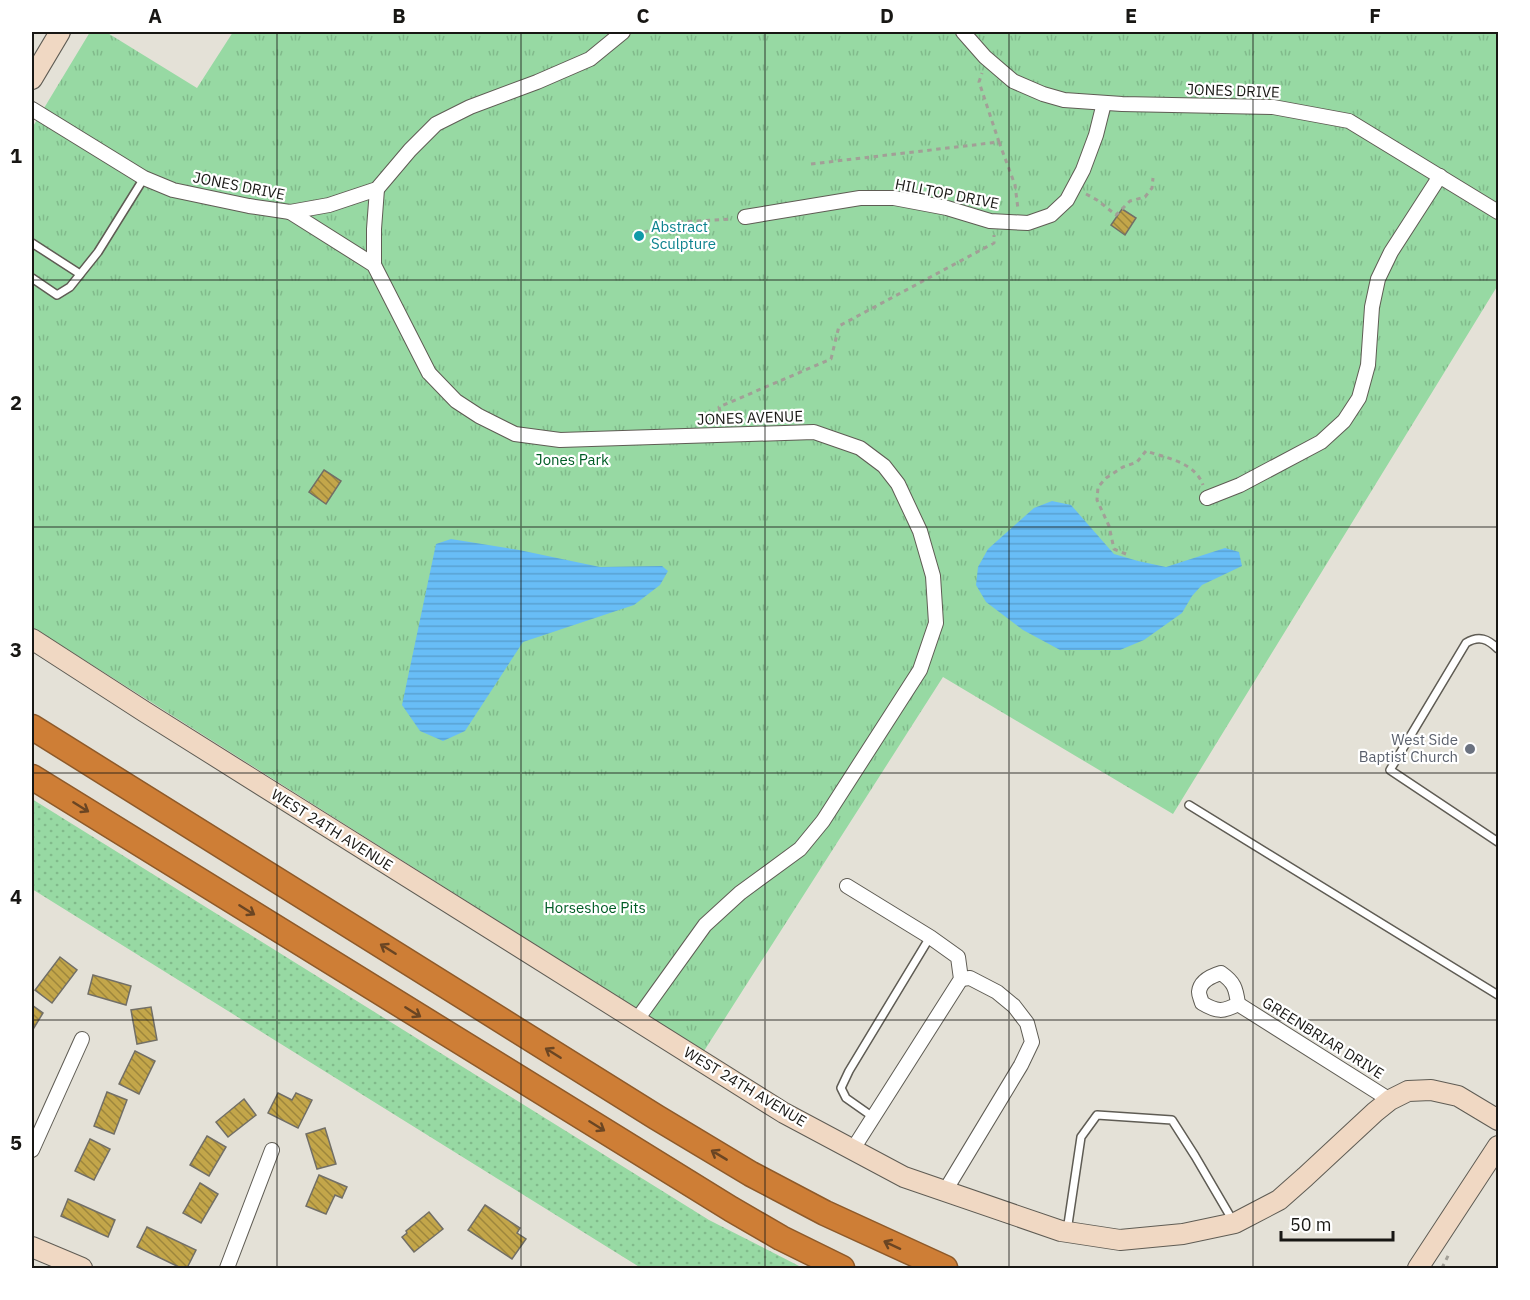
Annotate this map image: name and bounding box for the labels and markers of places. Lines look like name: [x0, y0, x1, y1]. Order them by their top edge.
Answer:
place label: Abstract Sculpture: [651, 217, 716, 253]
marker: Abstract Sculpture: [632, 229, 646, 243]
place label: West Side Baptist Church: [1359, 730, 1458, 766]
marker: West Side Baptist Church: [1463, 742, 1477, 756]

